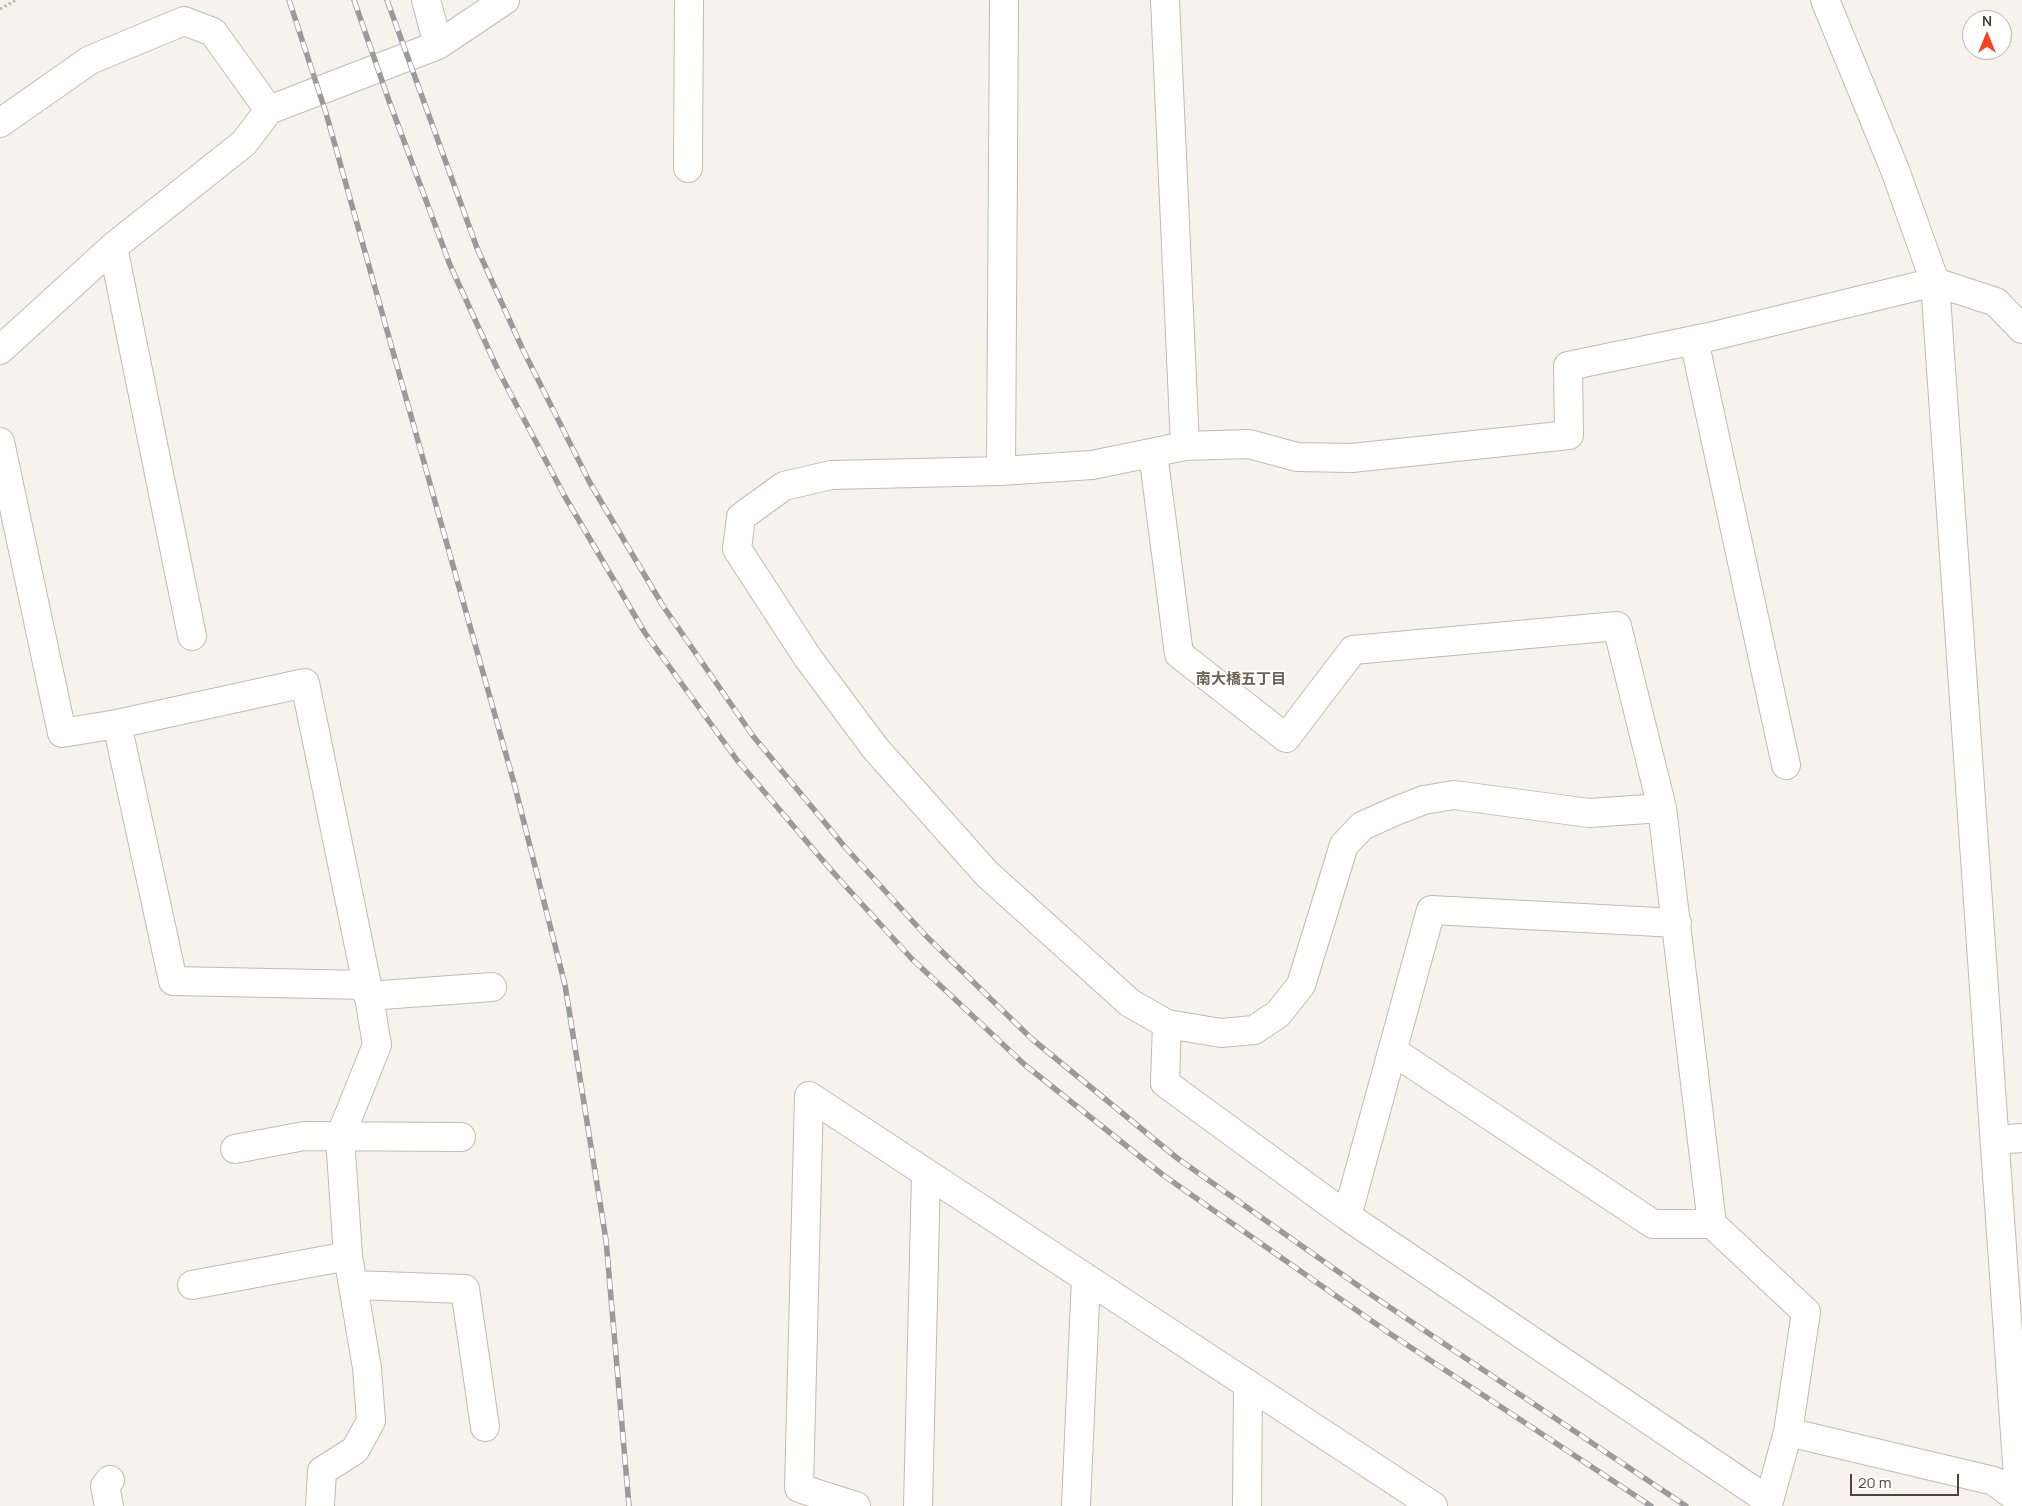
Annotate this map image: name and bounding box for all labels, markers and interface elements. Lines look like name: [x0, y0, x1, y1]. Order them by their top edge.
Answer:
north arrow: [1962, 10, 2012, 60]
text: N: [1982, 11, 1992, 30]
district label: 南大橋五丁目: [1196, 671, 1286, 689]
scale bar: [1852, 1464, 1961, 1496]
text: 20 m: [1858, 1472, 1891, 1493]

